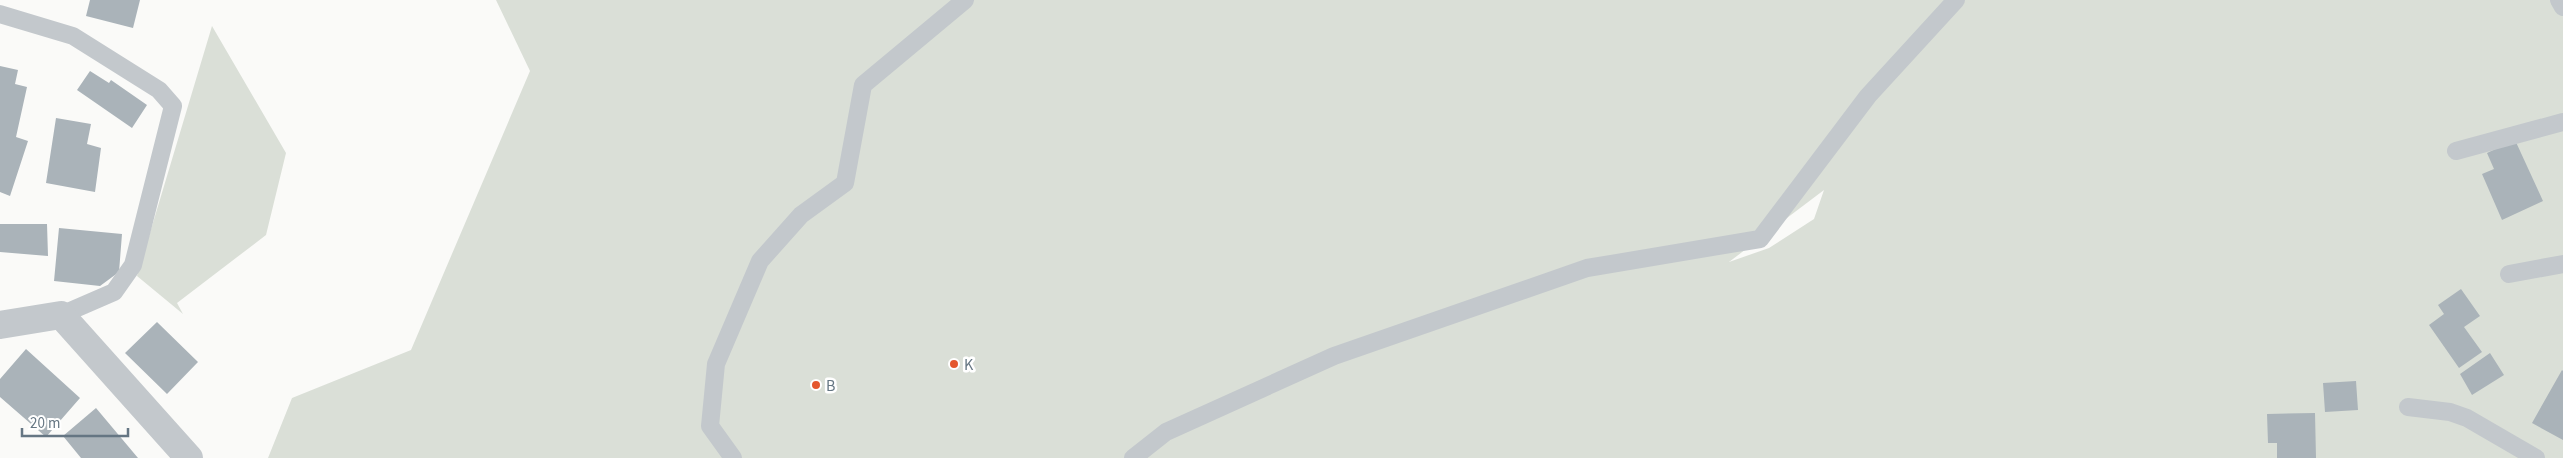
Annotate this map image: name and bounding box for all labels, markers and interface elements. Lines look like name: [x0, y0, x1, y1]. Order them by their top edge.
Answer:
place label: K: [964, 354, 974, 376]
marker: K: [948, 358, 960, 370]
place label: B: [826, 375, 835, 397]
marker: B: [810, 379, 822, 391]
scale bar: [22, 406, 129, 438]
text: 20 m: [30, 413, 60, 434]

